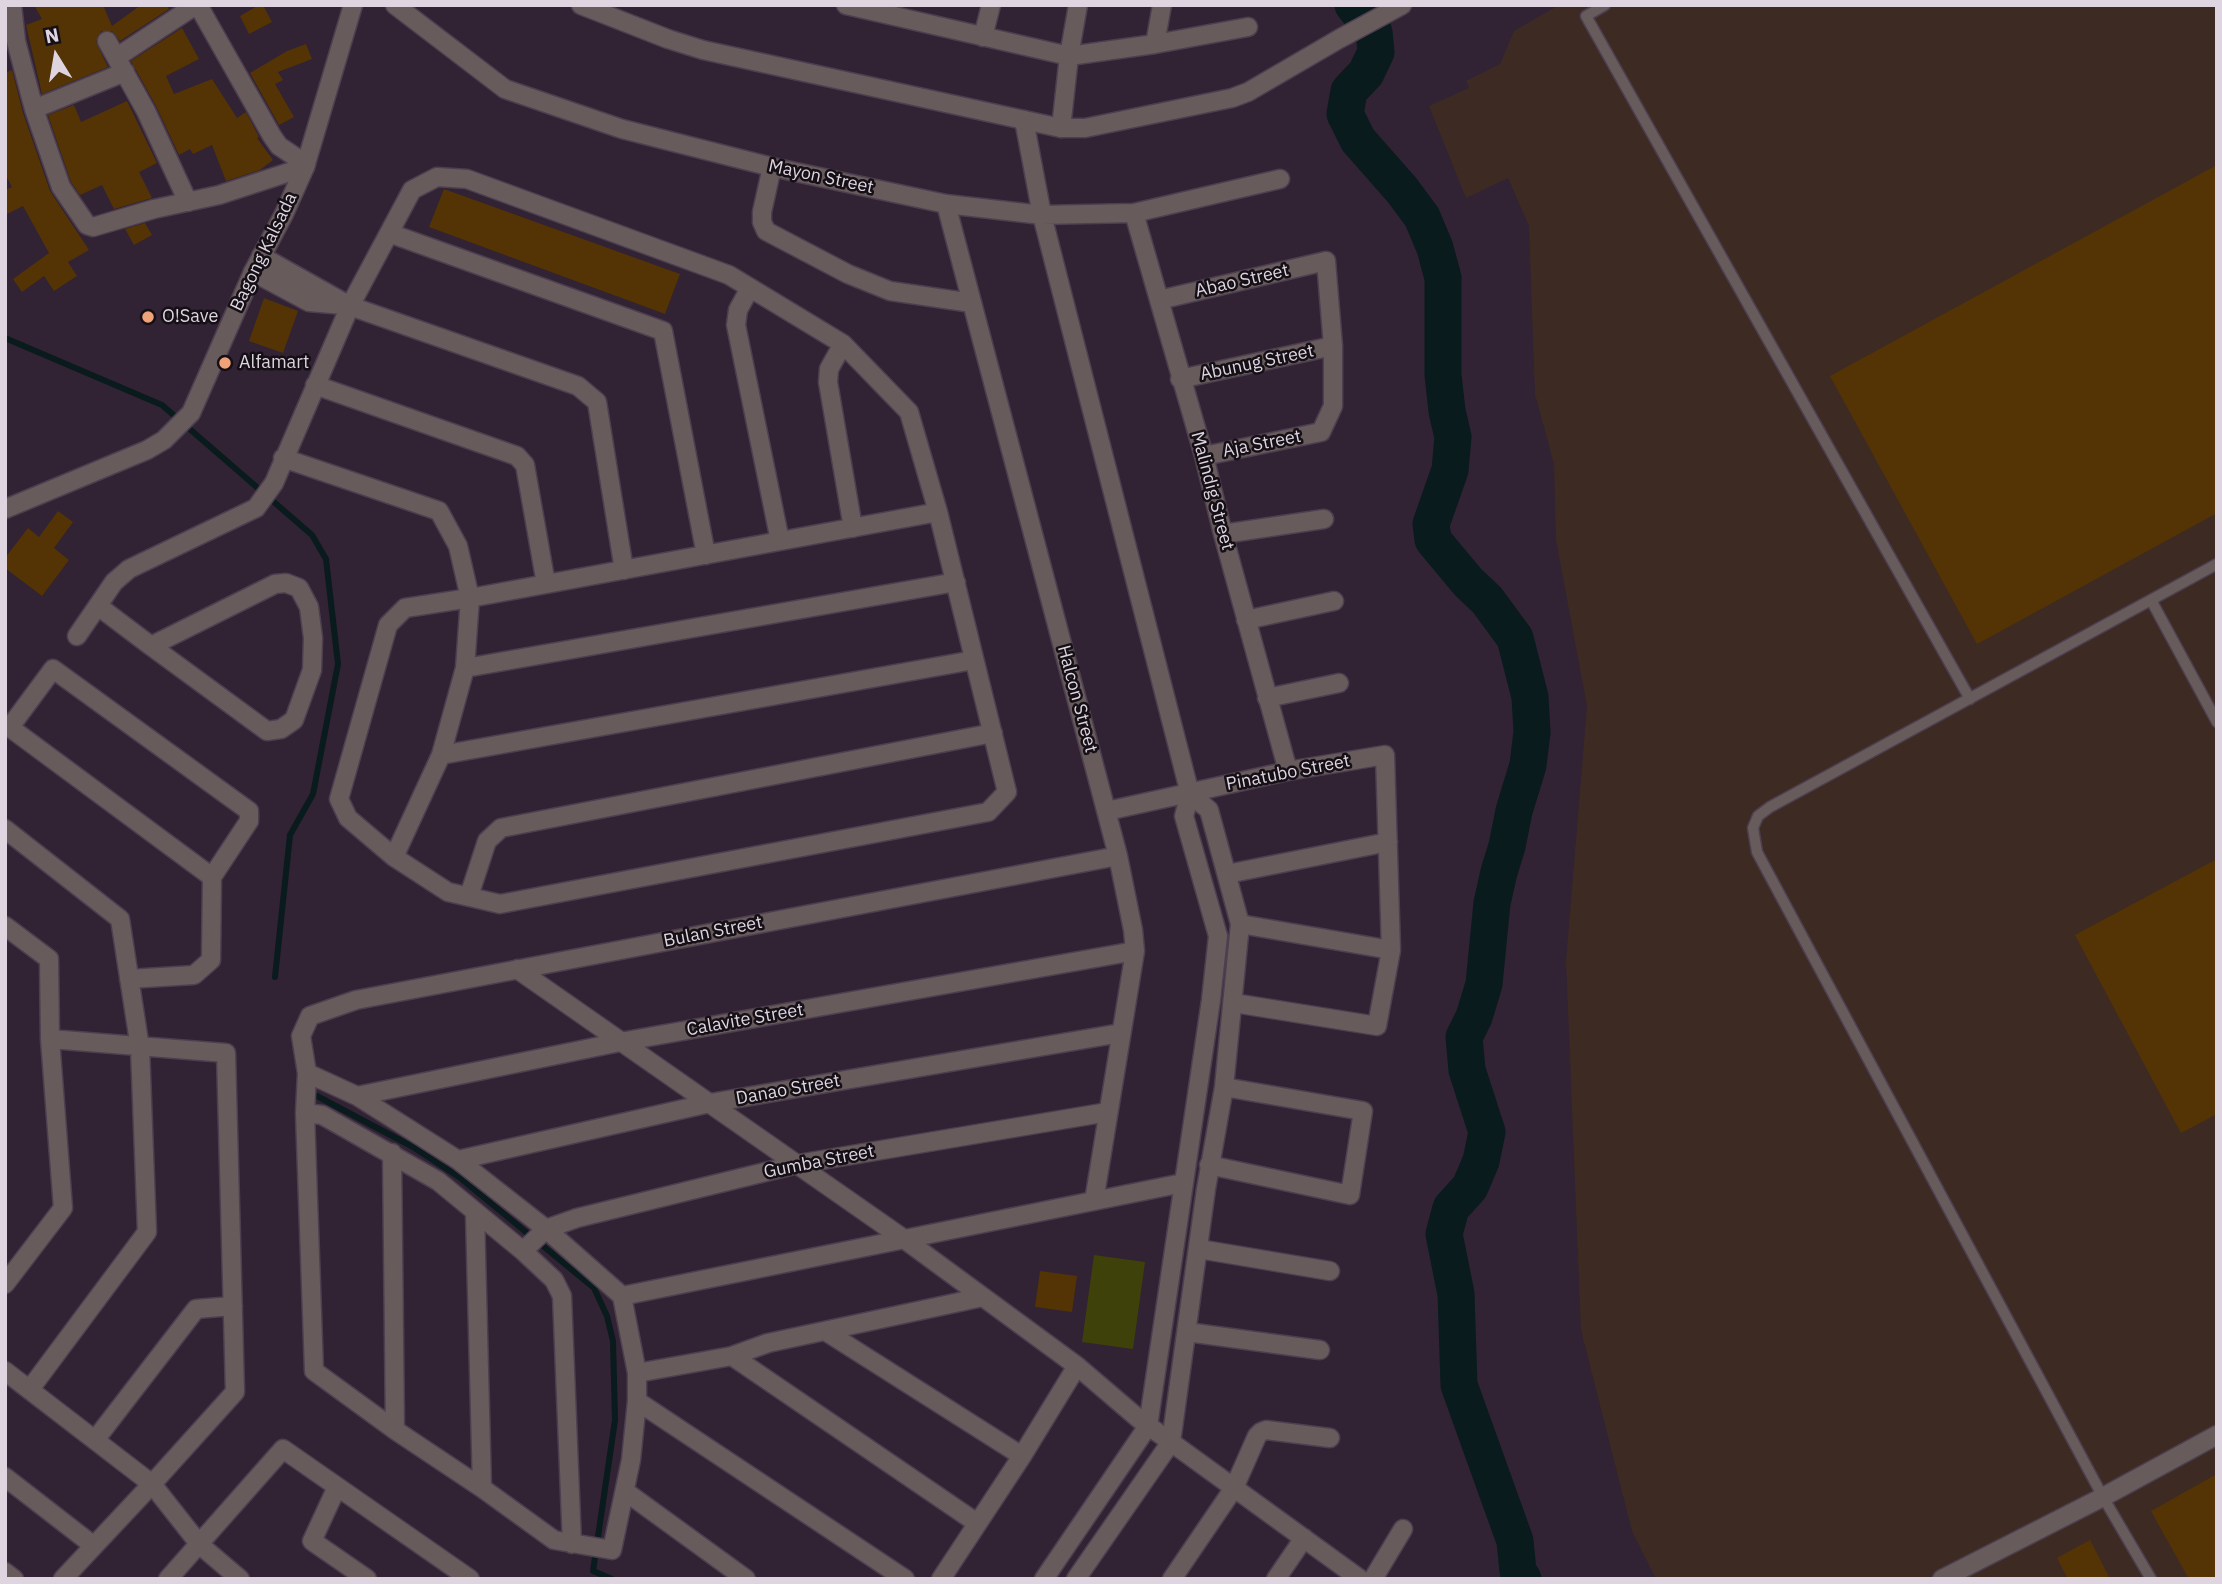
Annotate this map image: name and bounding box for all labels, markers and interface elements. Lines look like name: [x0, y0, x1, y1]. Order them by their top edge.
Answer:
north arrow: [21, 21, 91, 91]
text: N: [43, 22, 61, 48]
street label: Mayon Street: [766, 155, 876, 199]
street label: Bagong Kalsada: [226, 189, 302, 315]
street label: Abao Street: [1193, 260, 1291, 302]
place label: O!Save: [162, 306, 218, 328]
marker: O!Save: [140, 309, 156, 325]
street label: Abunug Street: [1198, 340, 1316, 386]
place label: Alfamart: [239, 352, 309, 374]
marker: Alfamart: [217, 355, 233, 371]
street label: Aja Street: [1221, 426, 1303, 462]
street label: Malindig Street: [1186, 429, 1238, 553]
street label: Halcon Street: [1052, 643, 1102, 755]
street label: Pinatubo Street: [1224, 750, 1352, 796]
street label: Bulan Street: [662, 912, 764, 952]
street label: Calavite Street: [685, 999, 805, 1041]
street label: Danao Street: [734, 1070, 842, 1110]
street label: Gumba Street: [762, 1141, 876, 1183]

